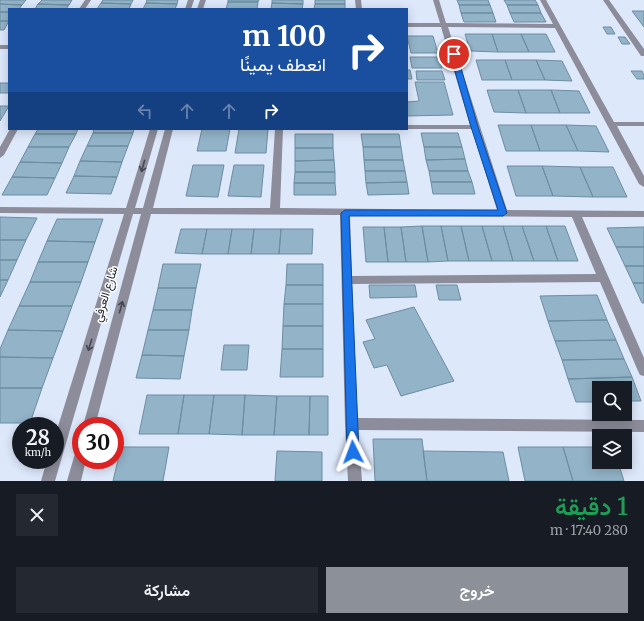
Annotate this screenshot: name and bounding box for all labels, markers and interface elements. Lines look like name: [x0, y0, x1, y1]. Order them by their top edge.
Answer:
text: 100 m: [242, 18, 326, 54]
icon: right: [340, 24, 392, 76]
pin: [437, 37, 471, 71]
icon: arrive: [443, 43, 465, 65]
text: انعطف يمينًا: [240, 53, 326, 76]
icon: left: [134, 100, 156, 122]
icon: ahead: [176, 100, 198, 122]
icon: ahead: [218, 100, 240, 122]
icon: right: [260, 100, 282, 122]
one-way arrow: [139, 160, 146, 173]
street label: شارع العرفي: [89, 264, 123, 324]
one-way arrow: [118, 301, 125, 314]
one-way arrow: [85, 338, 93, 350]
map controls: [592, 381, 632, 469]
button: search: [592, 381, 632, 421]
speed limit sign: 30: [72, 417, 124, 469]
text: 28: [26, 425, 50, 450]
button: layers: [592, 429, 632, 469]
position arrow: [332, 431, 374, 473]
text: km/h: [25, 446, 51, 459]
text: 1 دقيقة: [555, 491, 628, 522]
button: close: [16, 494, 58, 536]
text: 280 m · 17:40: [550, 522, 628, 539]
button: مشاركة: [16, 567, 318, 613]
button: خروج: [326, 567, 628, 613]

